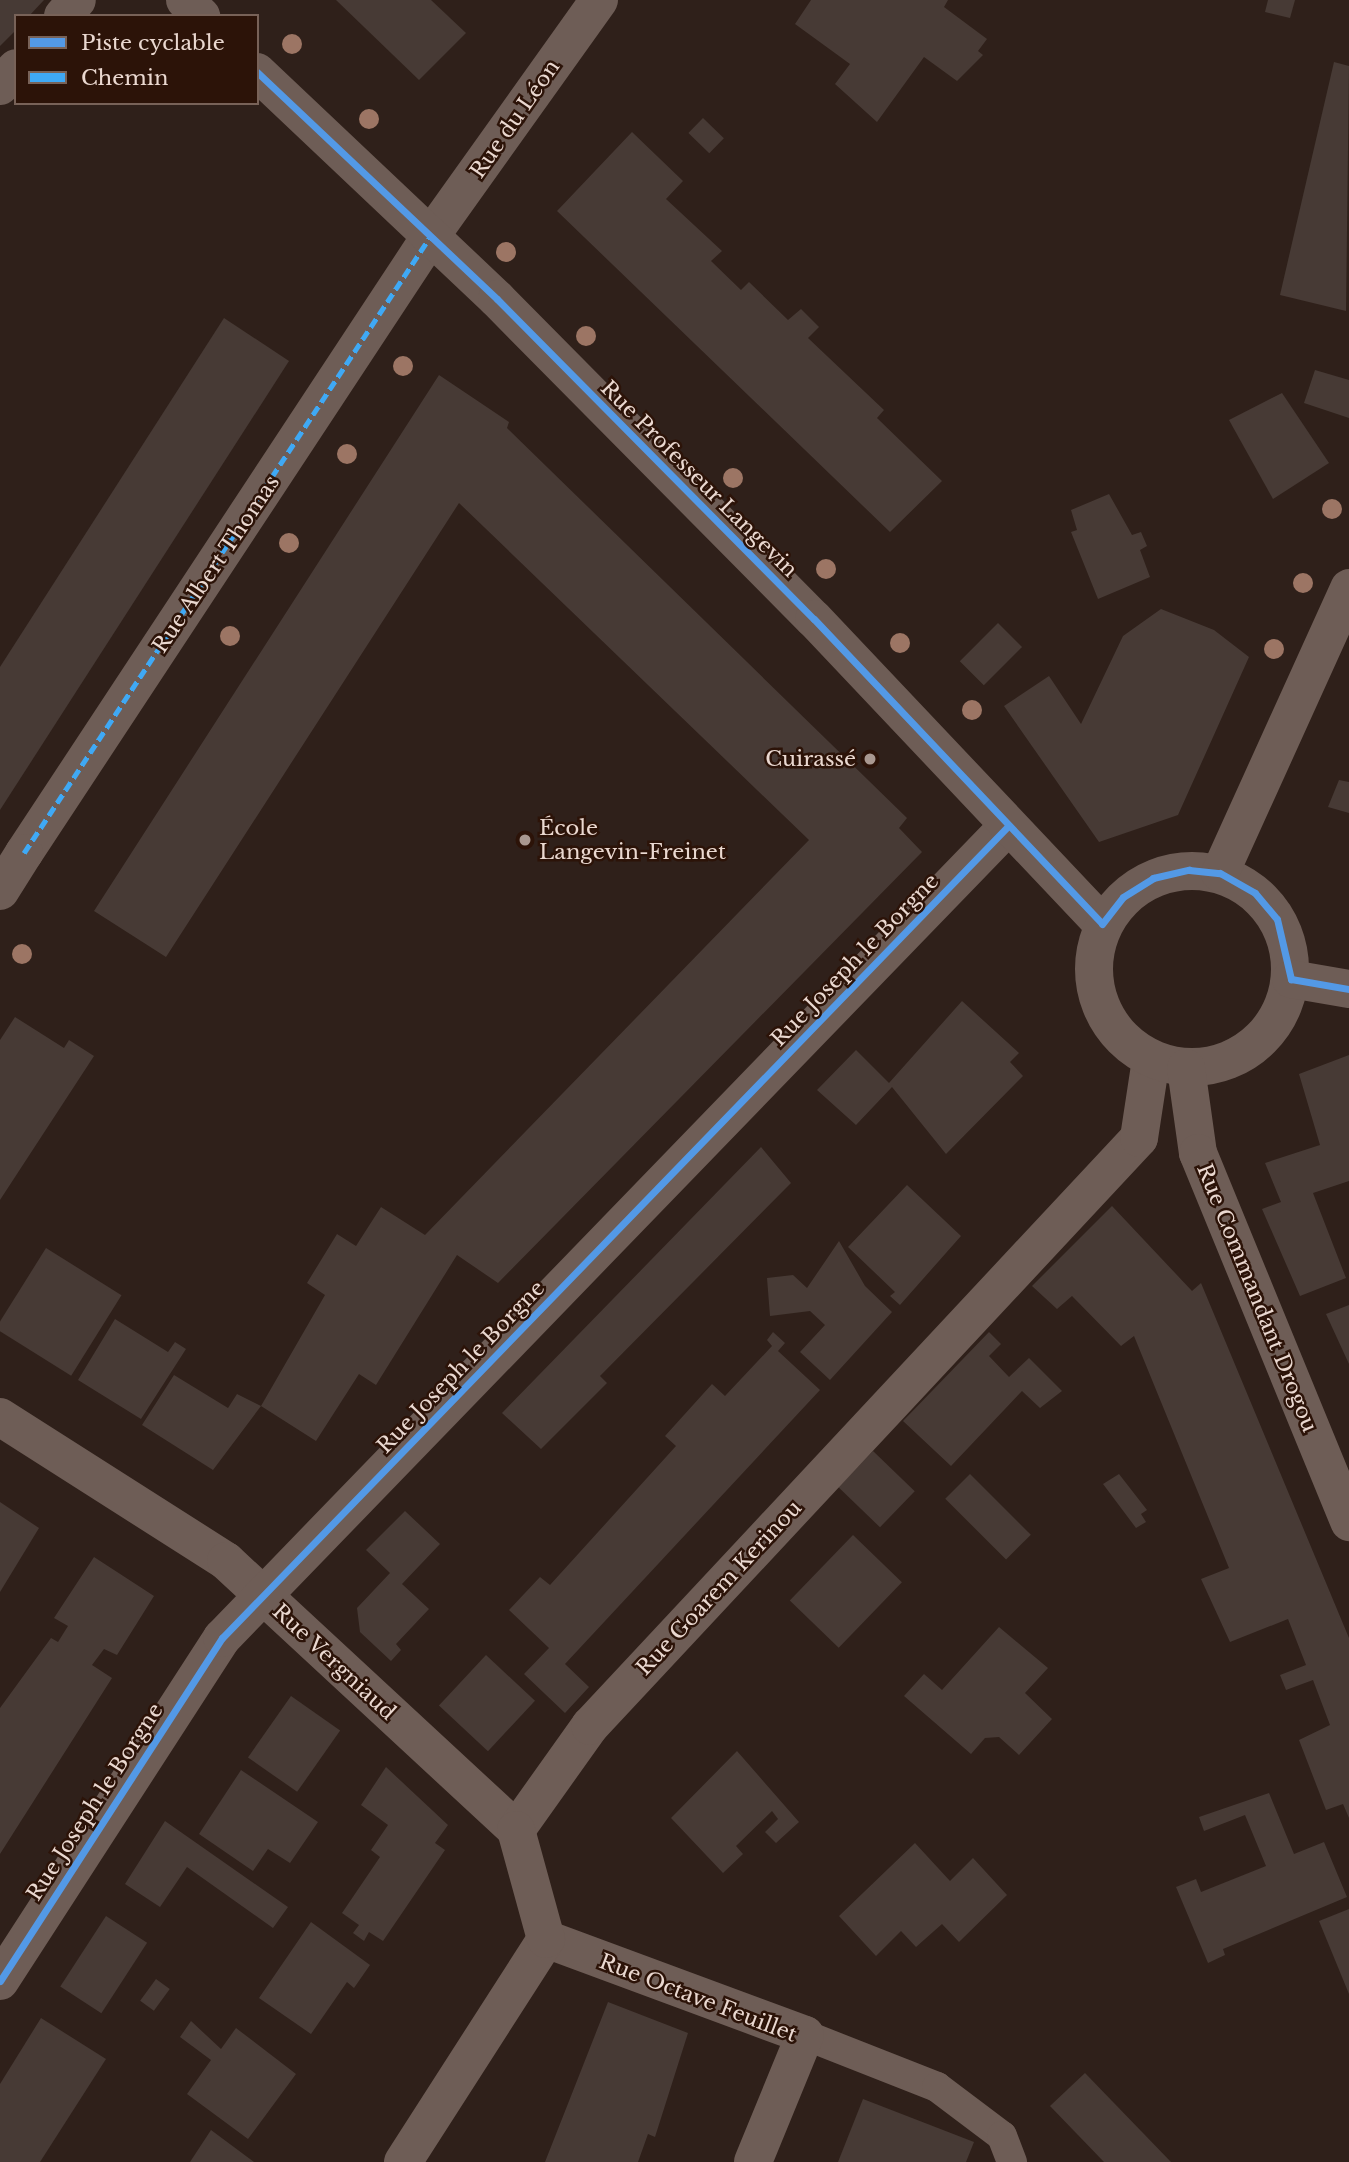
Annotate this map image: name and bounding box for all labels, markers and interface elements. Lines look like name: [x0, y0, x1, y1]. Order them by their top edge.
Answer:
legend: [14, 14, 259, 105]
text: Piste cyclable: [81, 30, 225, 56]
street label: Rue du Léon: [465, 55, 565, 183]
text: Chemin: [81, 65, 169, 91]
street label: Rue Professeur Langevin: [595, 375, 803, 583]
street label: Rue Albert Thomas: [147, 470, 285, 658]
place label: Cuirassé: [765, 746, 856, 772]
marker: Cuirassé: [862, 751, 878, 767]
place label: École Langevin-Freinet: [539, 815, 726, 865]
marker: École Langevin-Freinet: [517, 832, 533, 848]
street label: Rue Joseph le Borgne: [766, 868, 944, 1052]
street label: Rue Commandant Drogou: [1192, 1160, 1322, 1436]
street label: Rue Joseph le Borgne: [372, 1275, 550, 1459]
street label: Rue Goarem Kerinou: [631, 1495, 807, 1681]
street label: Rue Vergniaud: [267, 1598, 401, 1726]
street label: Rue Joseph le Borgne: [22, 1699, 168, 1905]
street label: Rue Octave Feuillet: [596, 1949, 800, 2047]

